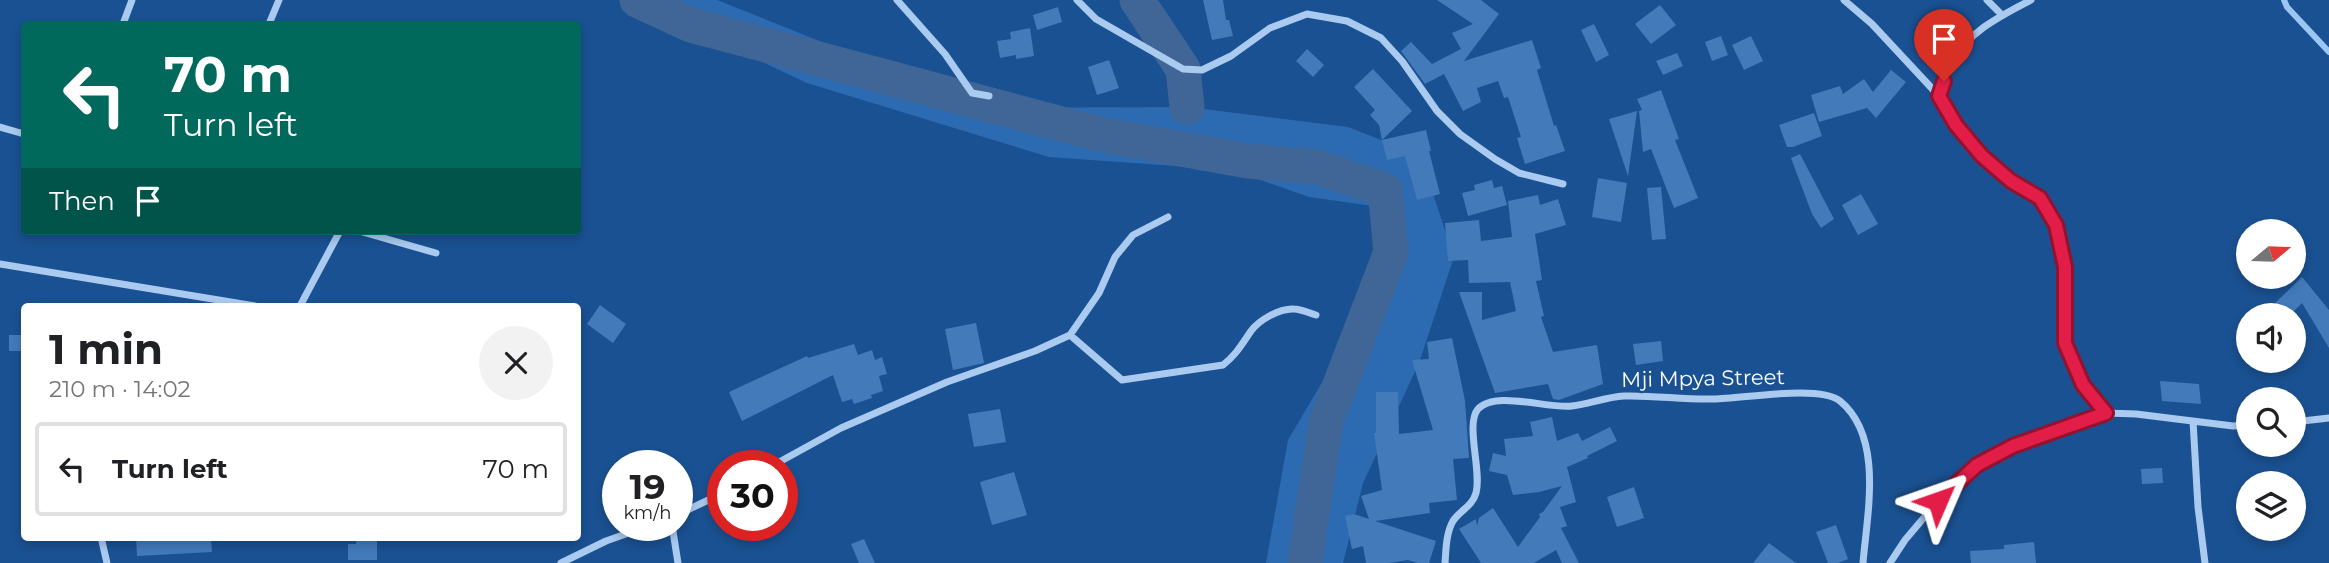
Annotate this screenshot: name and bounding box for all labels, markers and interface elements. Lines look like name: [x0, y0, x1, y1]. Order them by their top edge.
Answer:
pin: [1914, 9, 1974, 81]
icon: arrive: [1925, 20, 1963, 58]
text: 70 m: [164, 45, 292, 104]
icon: left: [49, 49, 140, 140]
text: Turn left: [164, 105, 298, 144]
icon: arrive: [129, 182, 167, 220]
text: Then: [49, 185, 115, 217]
north arrow: [2236, 219, 2306, 289]
map controls: [2236, 219, 2306, 541]
button: sound: [2236, 303, 2306, 373]
text: 1 min: [49, 323, 163, 375]
button: close: [479, 326, 553, 400]
street label: Mji Mpya Street: [1621, 364, 1785, 392]
text: 210 m · 14:02: [49, 375, 191, 403]
button: search: [2236, 387, 2306, 457]
icon: left: [53, 450, 91, 488]
speed limit sign: 30: [707, 450, 798, 541]
text: Turn left: [112, 453, 228, 485]
text: 70 m: [483, 453, 549, 485]
position arrow: [1901, 464, 1975, 538]
text: 19: [629, 465, 666, 508]
button: layers: [2236, 471, 2306, 541]
text: km/h: [623, 502, 672, 524]

